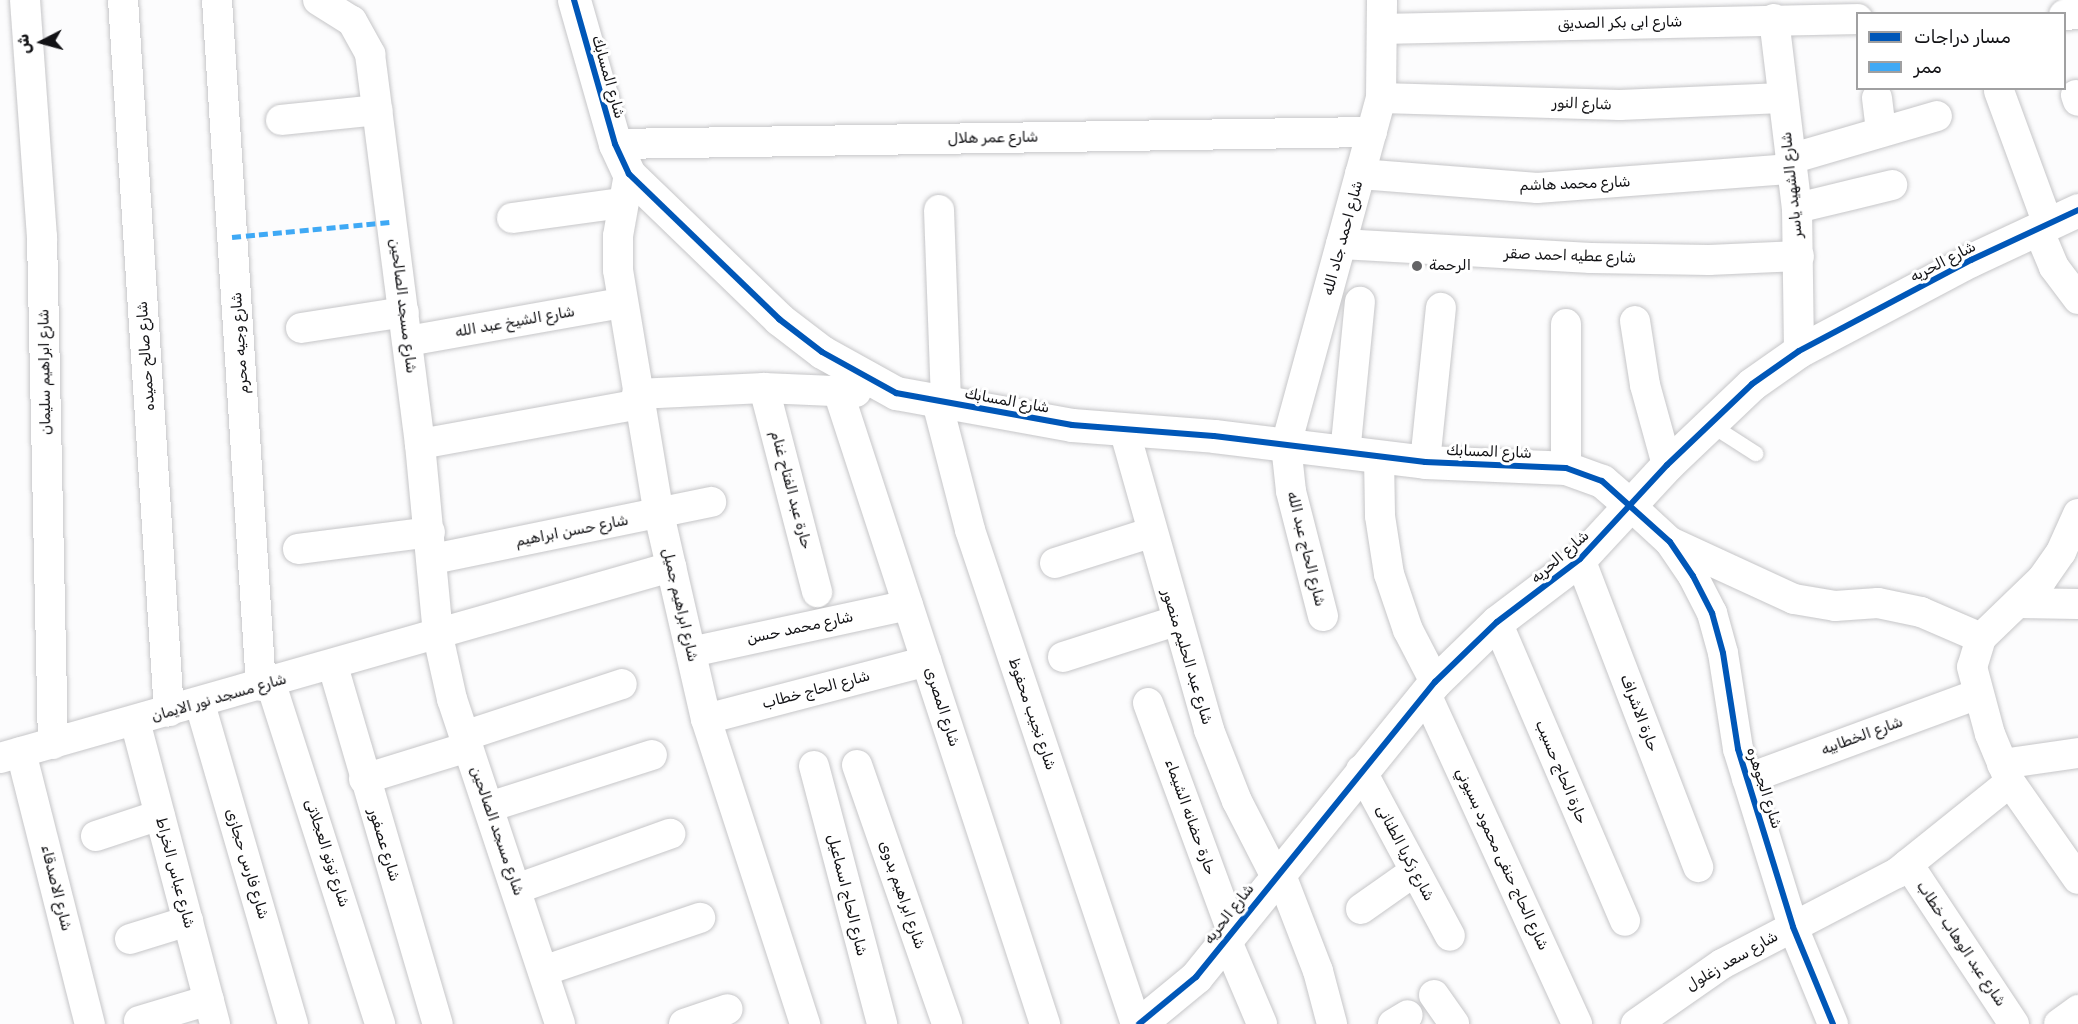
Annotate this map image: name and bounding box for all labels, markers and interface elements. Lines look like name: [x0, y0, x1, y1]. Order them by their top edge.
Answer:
north arrow: [12, 12, 72, 72]
legend: [1856, 12, 2066, 90]
street label: شارع ابى بكر الصديق: [1557, 13, 1683, 33]
text: مسار دراجات: [1914, 26, 2011, 48]
text: ش: [13, 33, 34, 55]
street label: شارع المسابك: [588, 33, 628, 121]
text: ممر: [1914, 56, 1942, 78]
street label: شارع النور: [1552, 94, 1612, 114]
street label: شارع عمر هلال: [947, 128, 1039, 148]
street label: شارع الشهيد ياسر: [1777, 131, 1807, 239]
street label: شارع محمد هاشم: [1519, 173, 1631, 195]
street label: شارع احمد جاد الله: [1319, 179, 1367, 297]
street label: شارع مسجد الصالحين: [386, 238, 420, 374]
street label: شارع الحريه: [1907, 238, 1979, 286]
street label: شارع عطيه احمد صقر: [1504, 245, 1636, 267]
place label: الرحمة: [1429, 257, 1471, 275]
marker: الرحمة: [1410, 259, 1424, 273]
street label: شارع وجيه محرم: [227, 291, 253, 395]
street label: شارع صالح حميده: [133, 301, 159, 411]
street label: شارع الشيخ عبد الله: [454, 303, 576, 341]
street label: شارع ابراهيم سليمان: [35, 309, 55, 435]
street label: شارع المسابك: [963, 385, 1051, 417]
street label: حارة عبد الفتاح غنام: [767, 429, 815, 551]
street label: شارع المسابك: [1446, 442, 1532, 462]
street label: شارع الحاج عبد الله: [1283, 490, 1329, 608]
street label: شارع حسن ابراهيم: [514, 511, 630, 551]
street label: شارع الحريه: [1527, 527, 1593, 587]
street label: شارع ابراهيم جميل: [658, 546, 702, 664]
street label: شارع عبد الحليم منصور: [1158, 587, 1216, 727]
street label: شارع محمد حسن: [745, 608, 855, 648]
street label: شارع نجيب محفوظ: [1004, 656, 1060, 772]
street label: شارع المصرى: [921, 665, 963, 749]
street label: شارع الحاج خطاب: [760, 667, 872, 713]
street label: شارع مسجد نور الايمان: [149, 670, 289, 726]
street label: حارة الاشراف: [1616, 672, 1662, 754]
street label: شارع الخطابيه: [1819, 713, 1905, 759]
street label: حارة الحاج حسيب: [1531, 717, 1591, 827]
street label: شارع الجوهره: [1742, 745, 1786, 831]
street label: حارة حضانه الشيماء: [1161, 757, 1219, 877]
street label: شارع مسجد الصالحين: [466, 764, 528, 898]
street label: شارع الحاج حنفى محمود بسيوني: [1452, 765, 1552, 953]
street label: شارع توتو العجلاتى: [301, 797, 353, 909]
street label: شارع زكريا الطنانى: [1372, 802, 1438, 904]
street label: شارع فارس حجازى: [222, 806, 272, 922]
street label: شارع عصفور: [364, 806, 404, 884]
street label: شارع عباس الخراط: [152, 816, 198, 930]
street label: شارع الحاج اسماعيل: [823, 832, 871, 958]
street label: شارع ابراهيم بدوى: [875, 838, 929, 952]
street label: شارع الاصدقاء: [37, 843, 75, 933]
street label: شارع عبد الوهاب خطاب: [1912, 878, 2010, 1010]
street label: شارع الحريه: [1200, 880, 1258, 948]
street label: شارع سعد زغلول: [1683, 927, 1781, 995]

